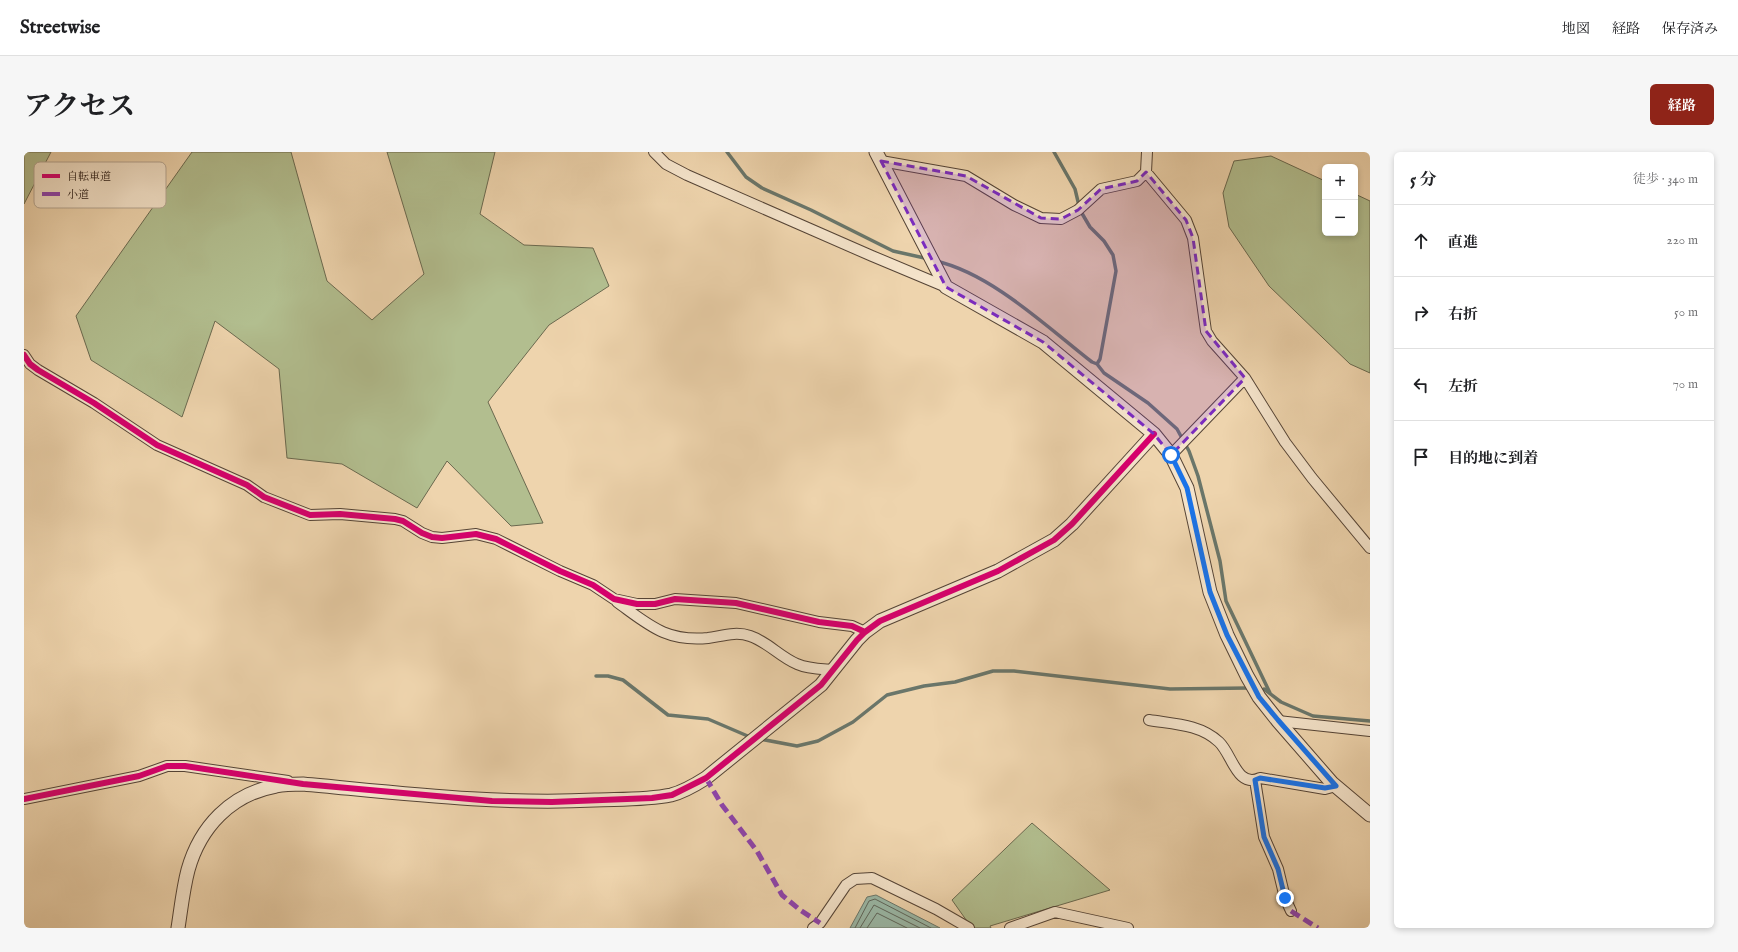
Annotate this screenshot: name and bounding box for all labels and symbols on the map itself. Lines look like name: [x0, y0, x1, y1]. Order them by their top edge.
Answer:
legend: [34, 162, 166, 208]
text: 自転車道: [67, 170, 111, 184]
text: 小道: [67, 188, 89, 202]
route start: [1162, 446, 1180, 464]
route end: [1276, 889, 1294, 907]

